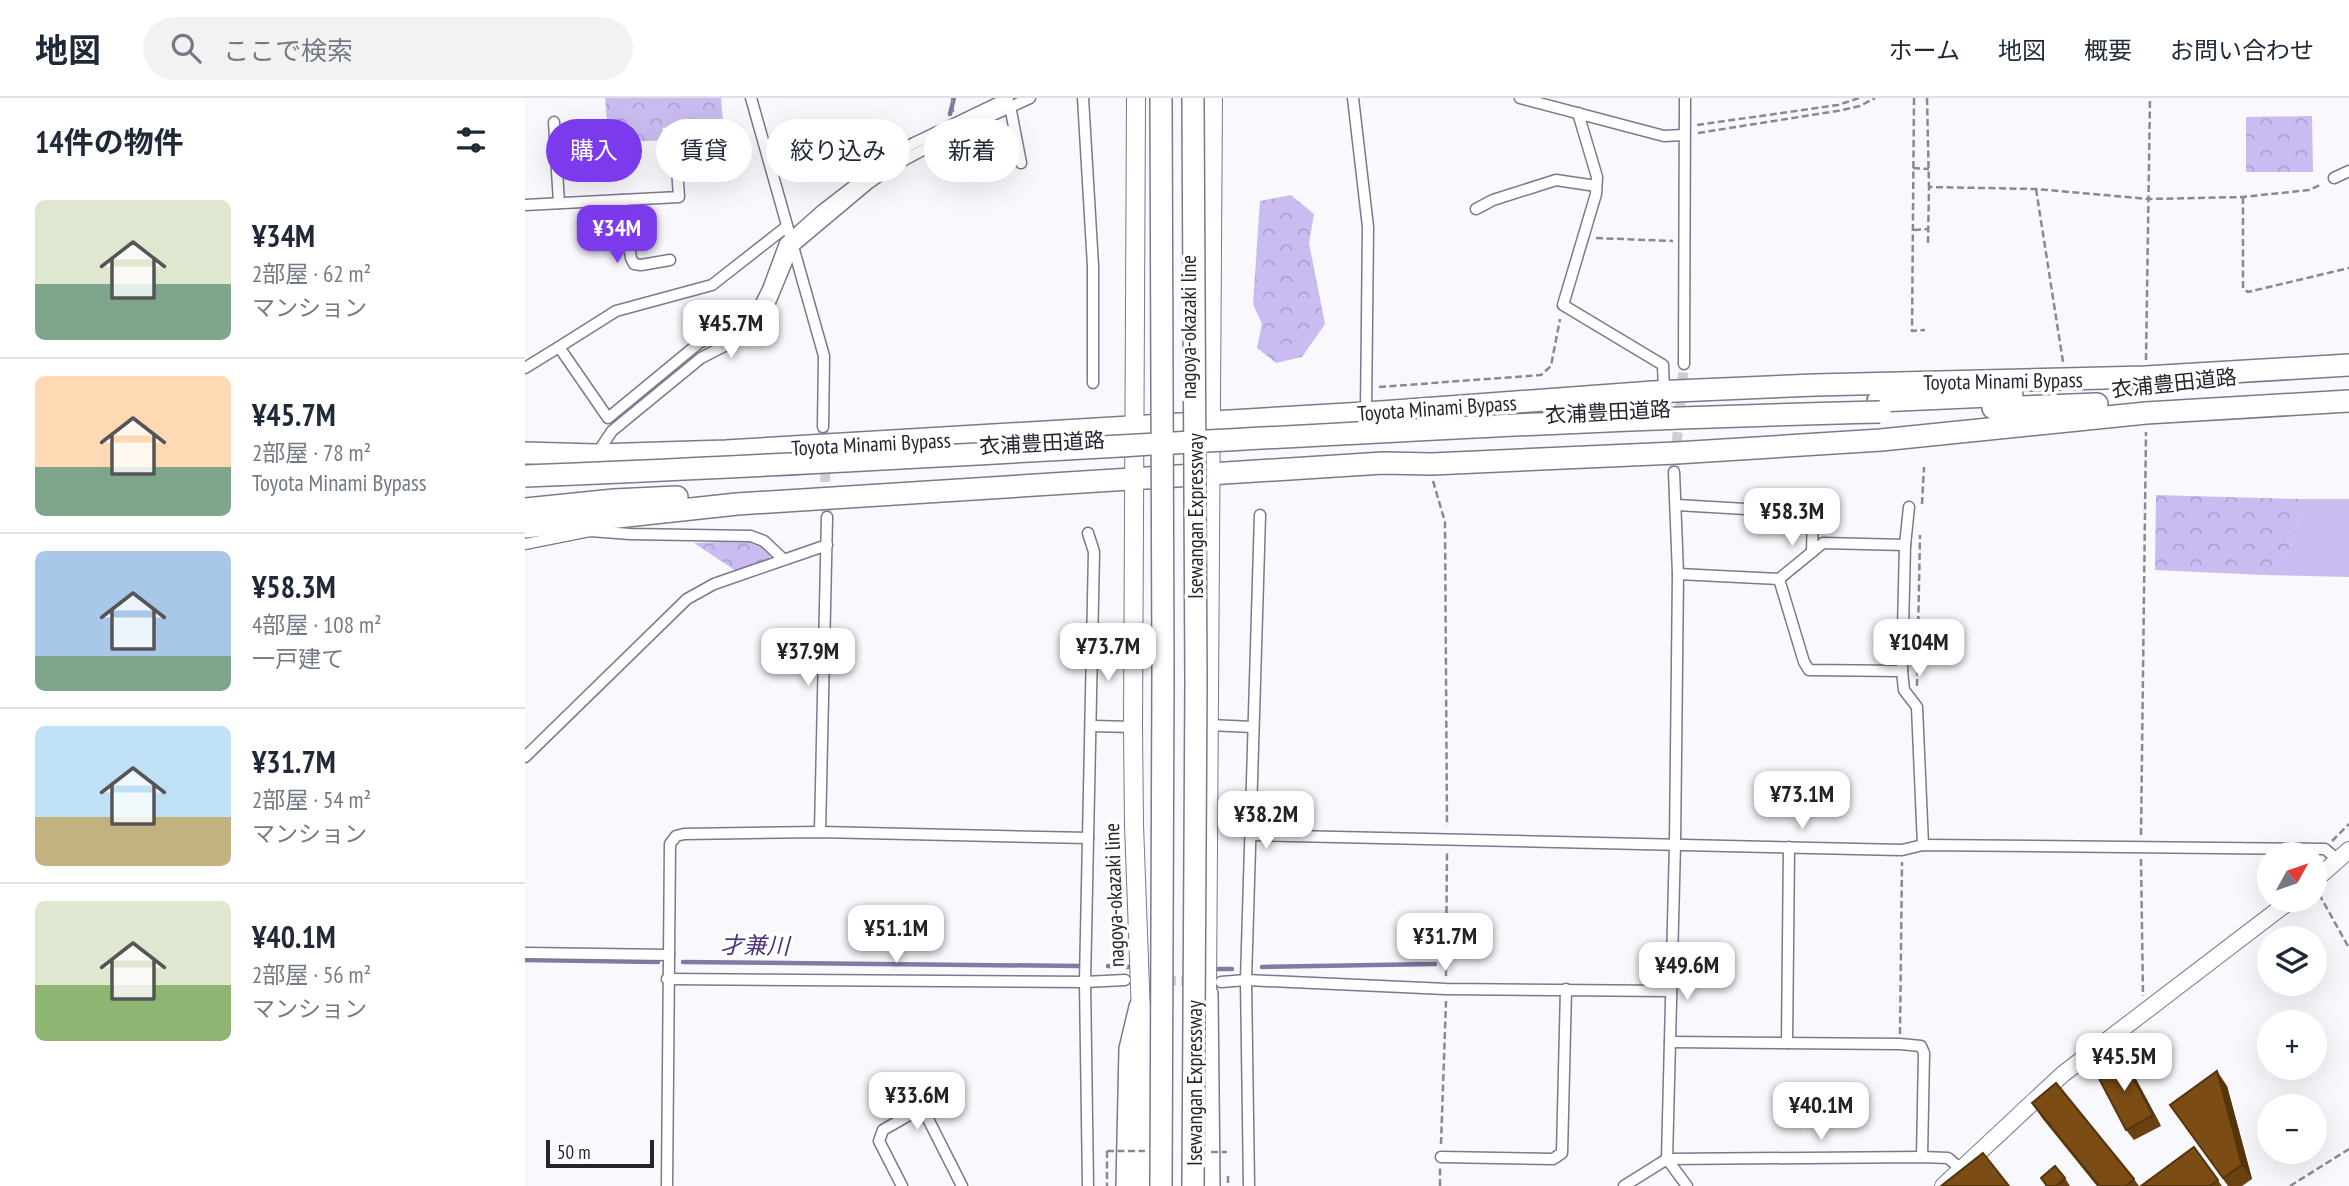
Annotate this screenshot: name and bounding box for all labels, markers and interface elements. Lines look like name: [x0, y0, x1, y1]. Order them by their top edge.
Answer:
search box: [143, 17, 633, 80]
text: 地図: [35, 28, 101, 71]
icon: search: [167, 29, 205, 67]
text: ここで検索: [223, 34, 353, 67]
text: ホーム: [1889, 35, 1960, 66]
text: 地図: [1998, 35, 2046, 66]
text: 概要: [2084, 35, 2132, 66]
text: お問い合わせ: [2170, 35, 2314, 66]
chip: 購入: [546, 119, 642, 182]
chip: 賃貸: [656, 119, 752, 182]
chip: 絞り込み: [766, 119, 910, 182]
chip: 新着: [924, 119, 1020, 182]
icon: filters: [452, 121, 490, 159]
text: 14件の物件: [35, 122, 184, 161]
pin: ¥34M: [576, 206, 658, 265]
text: ¥34M: [593, 213, 641, 242]
text: ¥34M: [252, 216, 315, 255]
icon: home: [91, 228, 175, 312]
street label: nagoya-okazaki line: [1175, 255, 1202, 399]
text: 2部屋 · 62 m²: [252, 259, 371, 288]
text: マンション: [252, 293, 367, 322]
pin: ¥45.7M: [674, 300, 788, 360]
text: ¥45.7M: [699, 308, 763, 337]
street label: 衣浦豊田道路: [2110, 363, 2238, 403]
street label: Toyota Minami Bypass: [1923, 366, 2083, 396]
street label: Toyota Minami Bypass: [1357, 389, 1517, 427]
text: ¥45.7M: [252, 395, 336, 434]
street label: 衣浦豊田道路: [1544, 395, 1672, 429]
icon: home: [91, 404, 175, 488]
street label: Toyota Minami Bypass: [791, 426, 951, 462]
street label: 衣浦豊田道路: [978, 426, 1106, 460]
street label: Isewangan Expressway: [1182, 433, 1209, 599]
text: 2部屋 · 78 m²: [252, 438, 371, 467]
text: Toyota Minami Bypass: [252, 468, 427, 497]
pin: ¥58.3M: [1735, 489, 1849, 548]
text: ¥58.3M: [1760, 496, 1824, 525]
text: ¥58.3M: [252, 567, 336, 606]
icon: home: [91, 579, 175, 663]
text: 4部屋 · 108 m²: [252, 610, 382, 639]
pin: ¥104M: [1870, 620, 1968, 679]
pin: ¥73.7M: [1051, 624, 1165, 683]
text: ¥104M: [1889, 627, 1949, 656]
pin: ¥37.9M: [751, 628, 865, 688]
text: ¥73.7M: [1076, 631, 1140, 660]
text: ¥37.9M: [777, 636, 839, 665]
text: 一戸建て: [252, 644, 344, 673]
text: ¥31.7M: [252, 742, 336, 781]
icon: home: [91, 754, 175, 838]
pin: ¥73.1M: [1745, 772, 1859, 831]
text: ¥73.1M: [1770, 779, 1834, 808]
text: 2部屋 · 54 m²: [252, 785, 371, 814]
pin: ¥38.2M: [1209, 792, 1323, 851]
text: ¥38.2M: [1234, 799, 1298, 828]
text: マンション: [252, 819, 367, 848]
street label: nagoya-okazaki line: [1098, 823, 1130, 967]
north arrow: [2257, 842, 2327, 912]
map controls: [2257, 842, 2327, 1164]
pin: ¥51.1M: [839, 906, 953, 965]
text: ¥51.1M: [864, 913, 928, 942]
pin: ¥31.7M: [1388, 914, 1502, 973]
text: ¥40.1M: [252, 917, 336, 956]
text: ¥31.7M: [1413, 921, 1477, 950]
button: layers: [2257, 926, 2327, 996]
icon: home: [91, 929, 175, 1013]
water label: 才兼川: [720, 930, 793, 960]
pin: ¥49.6M: [1630, 942, 1744, 1002]
text: ¥49.6M: [1655, 950, 1719, 979]
text: 2部屋 · 56 m²: [252, 960, 371, 989]
text: マンション: [252, 994, 367, 1023]
street label: Isewangan Expressway: [1181, 1000, 1208, 1166]
button: +: [2257, 1010, 2327, 1080]
pin: ¥45.5M: [2067, 1034, 2181, 1093]
text: ¥45.5M: [2092, 1041, 2156, 1070]
pin: ¥33.6M: [860, 1072, 974, 1132]
text: ¥33.6M: [885, 1080, 949, 1109]
pin: ¥40.1M: [1764, 1082, 1878, 1142]
text: ¥40.1M: [1789, 1090, 1853, 1119]
button: −: [2257, 1094, 2327, 1164]
scale bar: [546, 1137, 655, 1169]
text: 50 m: [557, 1140, 591, 1164]

